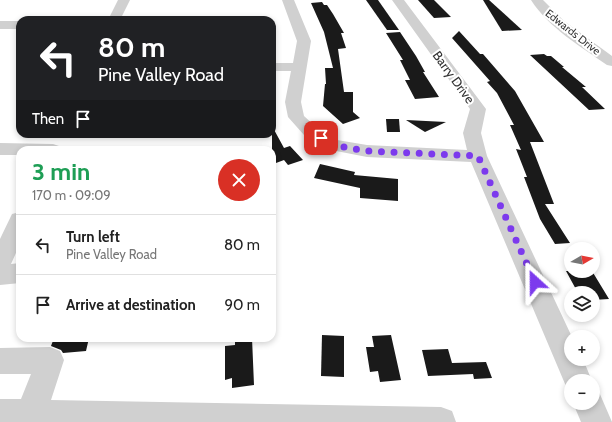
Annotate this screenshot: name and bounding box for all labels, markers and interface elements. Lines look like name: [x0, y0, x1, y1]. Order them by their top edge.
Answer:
street label: Edwards Drive: [543, 6, 604, 58]
text: 80 m: [98, 30, 165, 64]
icon: left: [32, 32, 84, 84]
street label: Barry Drive: [430, 48, 479, 107]
text: Pine Valley Road: [98, 64, 224, 86]
icon: arrive: [72, 108, 94, 130]
text: Then: [32, 110, 64, 128]
pin: [304, 121, 338, 155]
icon: arrive: [310, 127, 332, 149]
text: 3 min: [32, 157, 90, 186]
button: close: [218, 159, 260, 201]
text: 170 m · 09:09: [32, 187, 111, 203]
text: Turn left: [66, 228, 120, 246]
icon: left: [32, 234, 54, 256]
text: 80 m: [224, 236, 260, 254]
north arrow: [564, 242, 600, 278]
map controls: [564, 242, 600, 410]
text: Pine Valley Road: [66, 246, 157, 262]
position arrow: [514, 261, 556, 303]
button: layers: [564, 286, 600, 322]
icon: arrive: [32, 294, 54, 316]
text: Arrive at destination: [66, 296, 196, 314]
text: 90 m: [224, 296, 260, 314]
button: +: [564, 330, 600, 366]
button: −: [564, 374, 600, 410]

